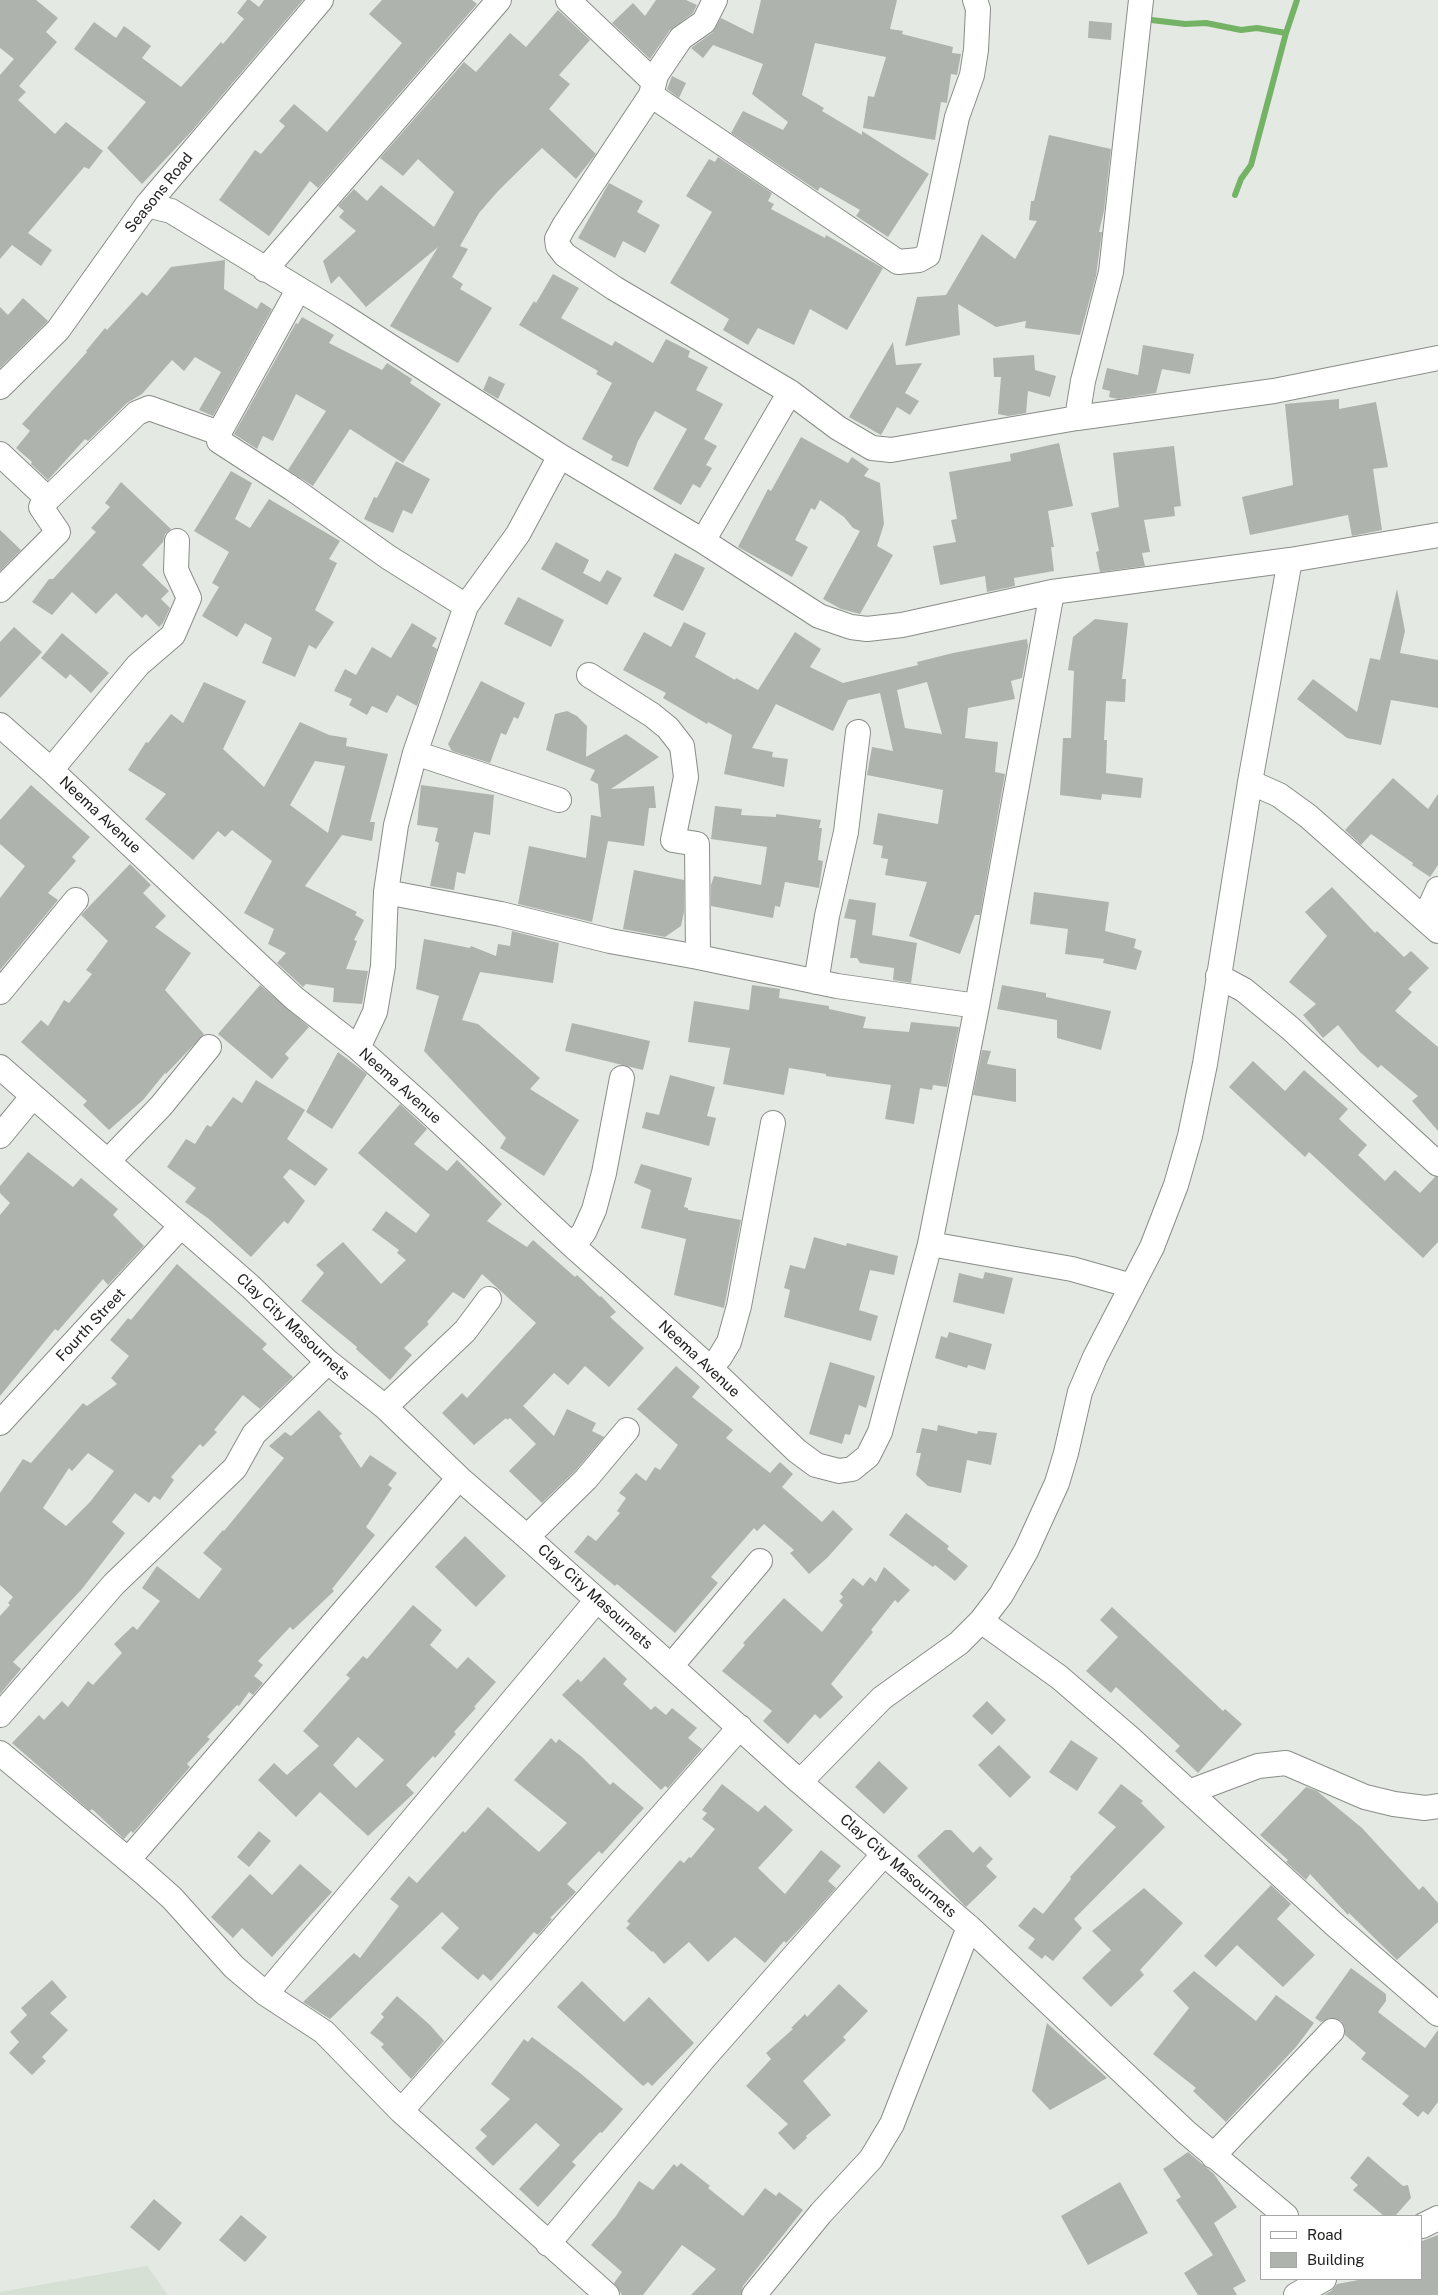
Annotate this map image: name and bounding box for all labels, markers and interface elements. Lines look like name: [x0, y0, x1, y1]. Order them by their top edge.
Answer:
street label: Seasons Road: [121, 149, 197, 237]
street label: Neema Avenue: [56, 773, 144, 857]
street label: Neema Avenue: [355, 1044, 445, 1128]
street label: Clay City Masournets: [233, 1270, 353, 1384]
street label: Fourth Street: [53, 1285, 129, 1365]
street label: Neema Avenue: [655, 1317, 743, 1401]
street label: Clay City Masournets: [534, 1541, 656, 1653]
street label: Clay City Masournets: [836, 1811, 960, 1921]
legend: [1260, 2215, 1423, 2280]
text: Road: [1307, 2226, 1343, 2243]
text: Building: [1307, 2251, 1365, 2268]

